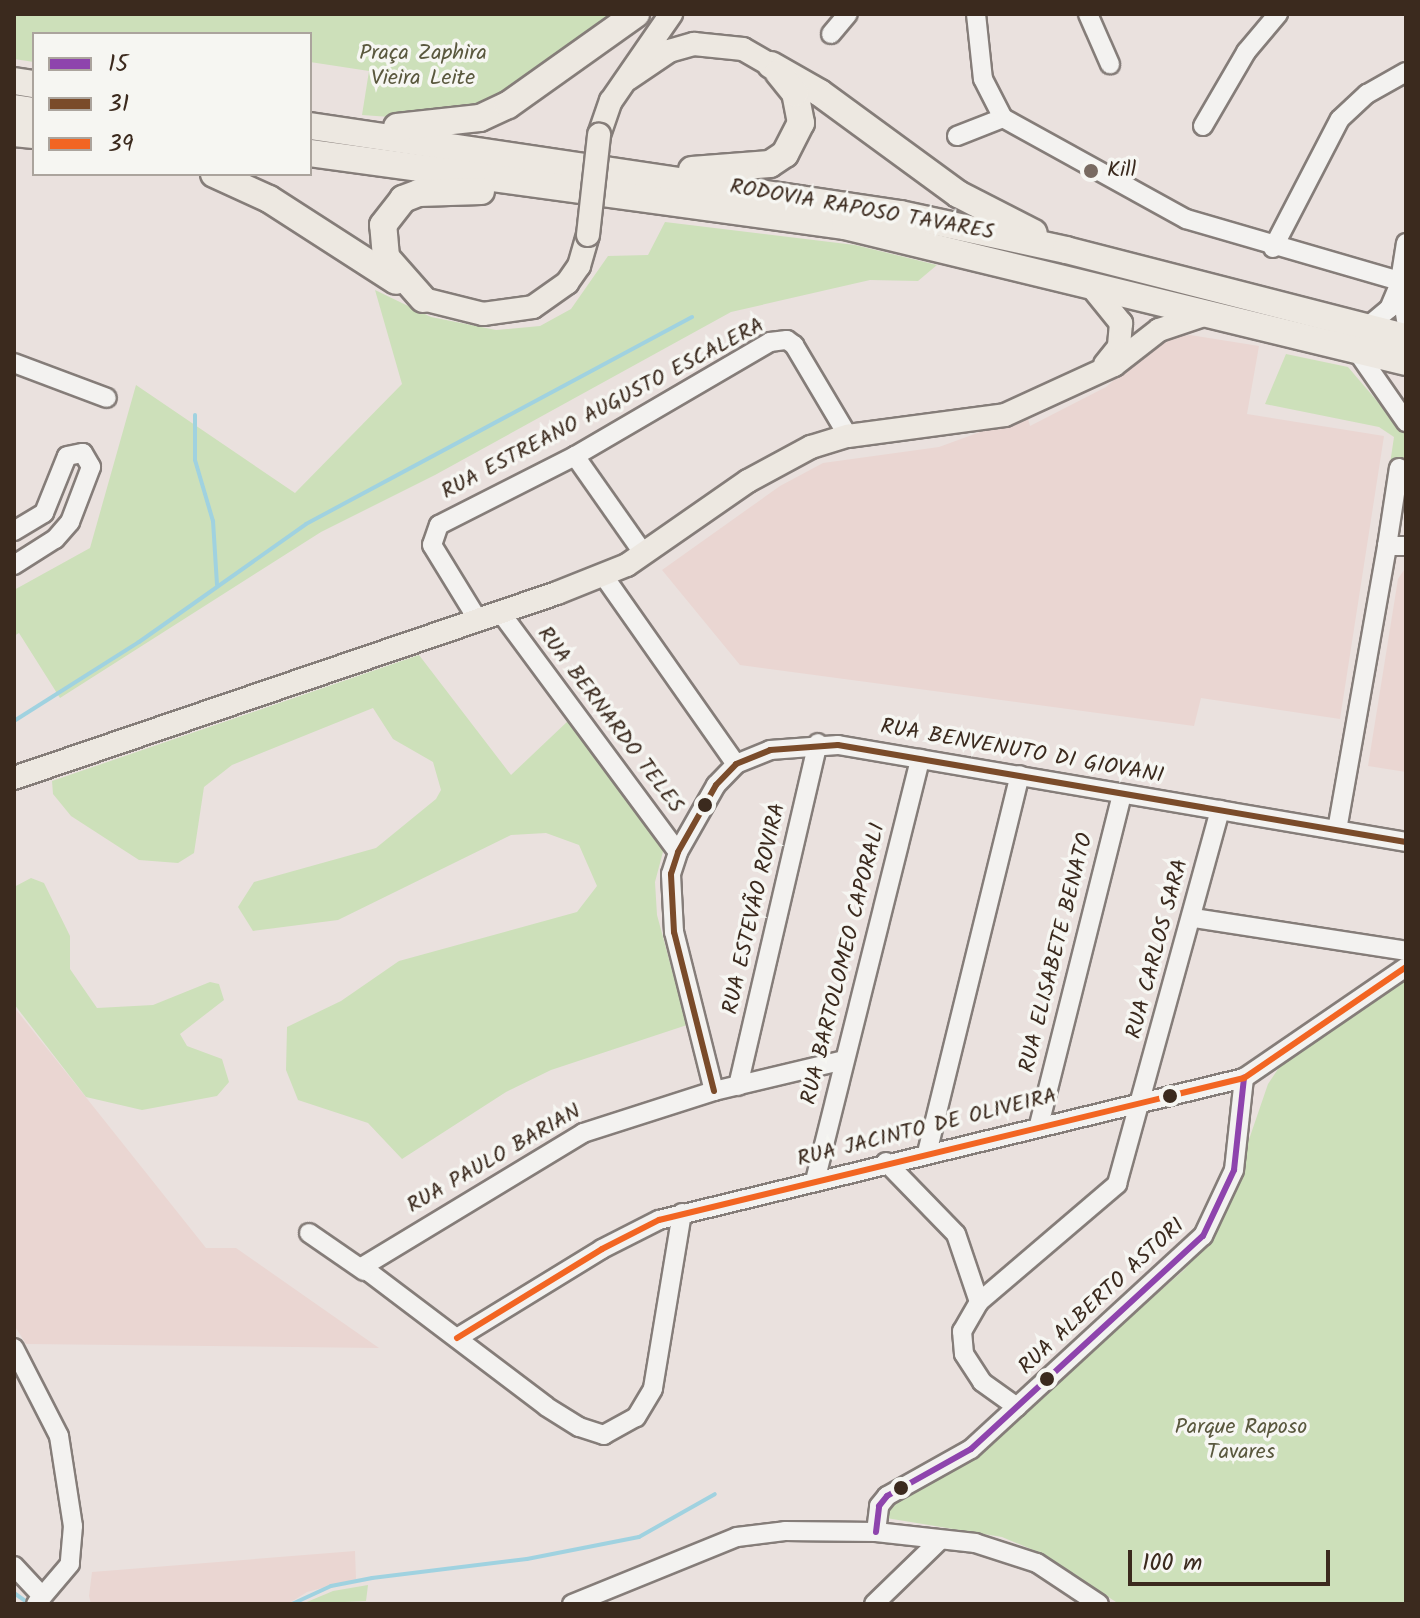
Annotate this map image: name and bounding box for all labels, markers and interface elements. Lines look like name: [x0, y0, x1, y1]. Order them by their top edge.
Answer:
legend: [32, 32, 312, 176]
park label: Praça Zaphira Vieira Leite: [359, 40, 487, 92]
text: 15: [108, 45, 128, 84]
text: 31: [108, 85, 129, 124]
text: 39: [108, 125, 133, 164]
place label: Kill: [1107, 158, 1136, 184]
marker: Kill: [1082, 162, 1100, 180]
street label: RODOVIA RAPOSO TAVARES: [728, 174, 996, 246]
street label: RUA ESTREANO AUGUSTO ESCALERA: [437, 312, 769, 506]
street label: RUA BERNARDO TELES: [531, 622, 689, 818]
street label: RUA BENVENUTO DI GIOVANI: [878, 714, 1166, 790]
unlabelled marker: [697, 797, 713, 813]
street label: RUA ESTEVÃO ROVIRA: [718, 801, 792, 1017]
street label: RUA BARTOLOMEO CAPORALI: [796, 821, 892, 1107]
street label: RUA ELISABETE BENATO: [1014, 831, 1100, 1075]
street label: RUA CARLOS SARA: [1121, 856, 1195, 1042]
street label: RUA JACINTO DE OLIVEIRA: [794, 1083, 1060, 1173]
unlabelled marker: [1162, 1088, 1178, 1104]
street label: RUA PAULO BARIAN: [402, 1098, 586, 1220]
street label: RUA ALBERTO ASTORI: [1014, 1213, 1190, 1381]
unlabelled marker: [1039, 1371, 1055, 1387]
park label: Parque Raposo Tavares: [1175, 1414, 1307, 1466]
unlabelled marker: [893, 1480, 909, 1496]
scale bar: [1132, 1534, 1334, 1584]
text: 100 m: [1142, 1544, 1202, 1583]

